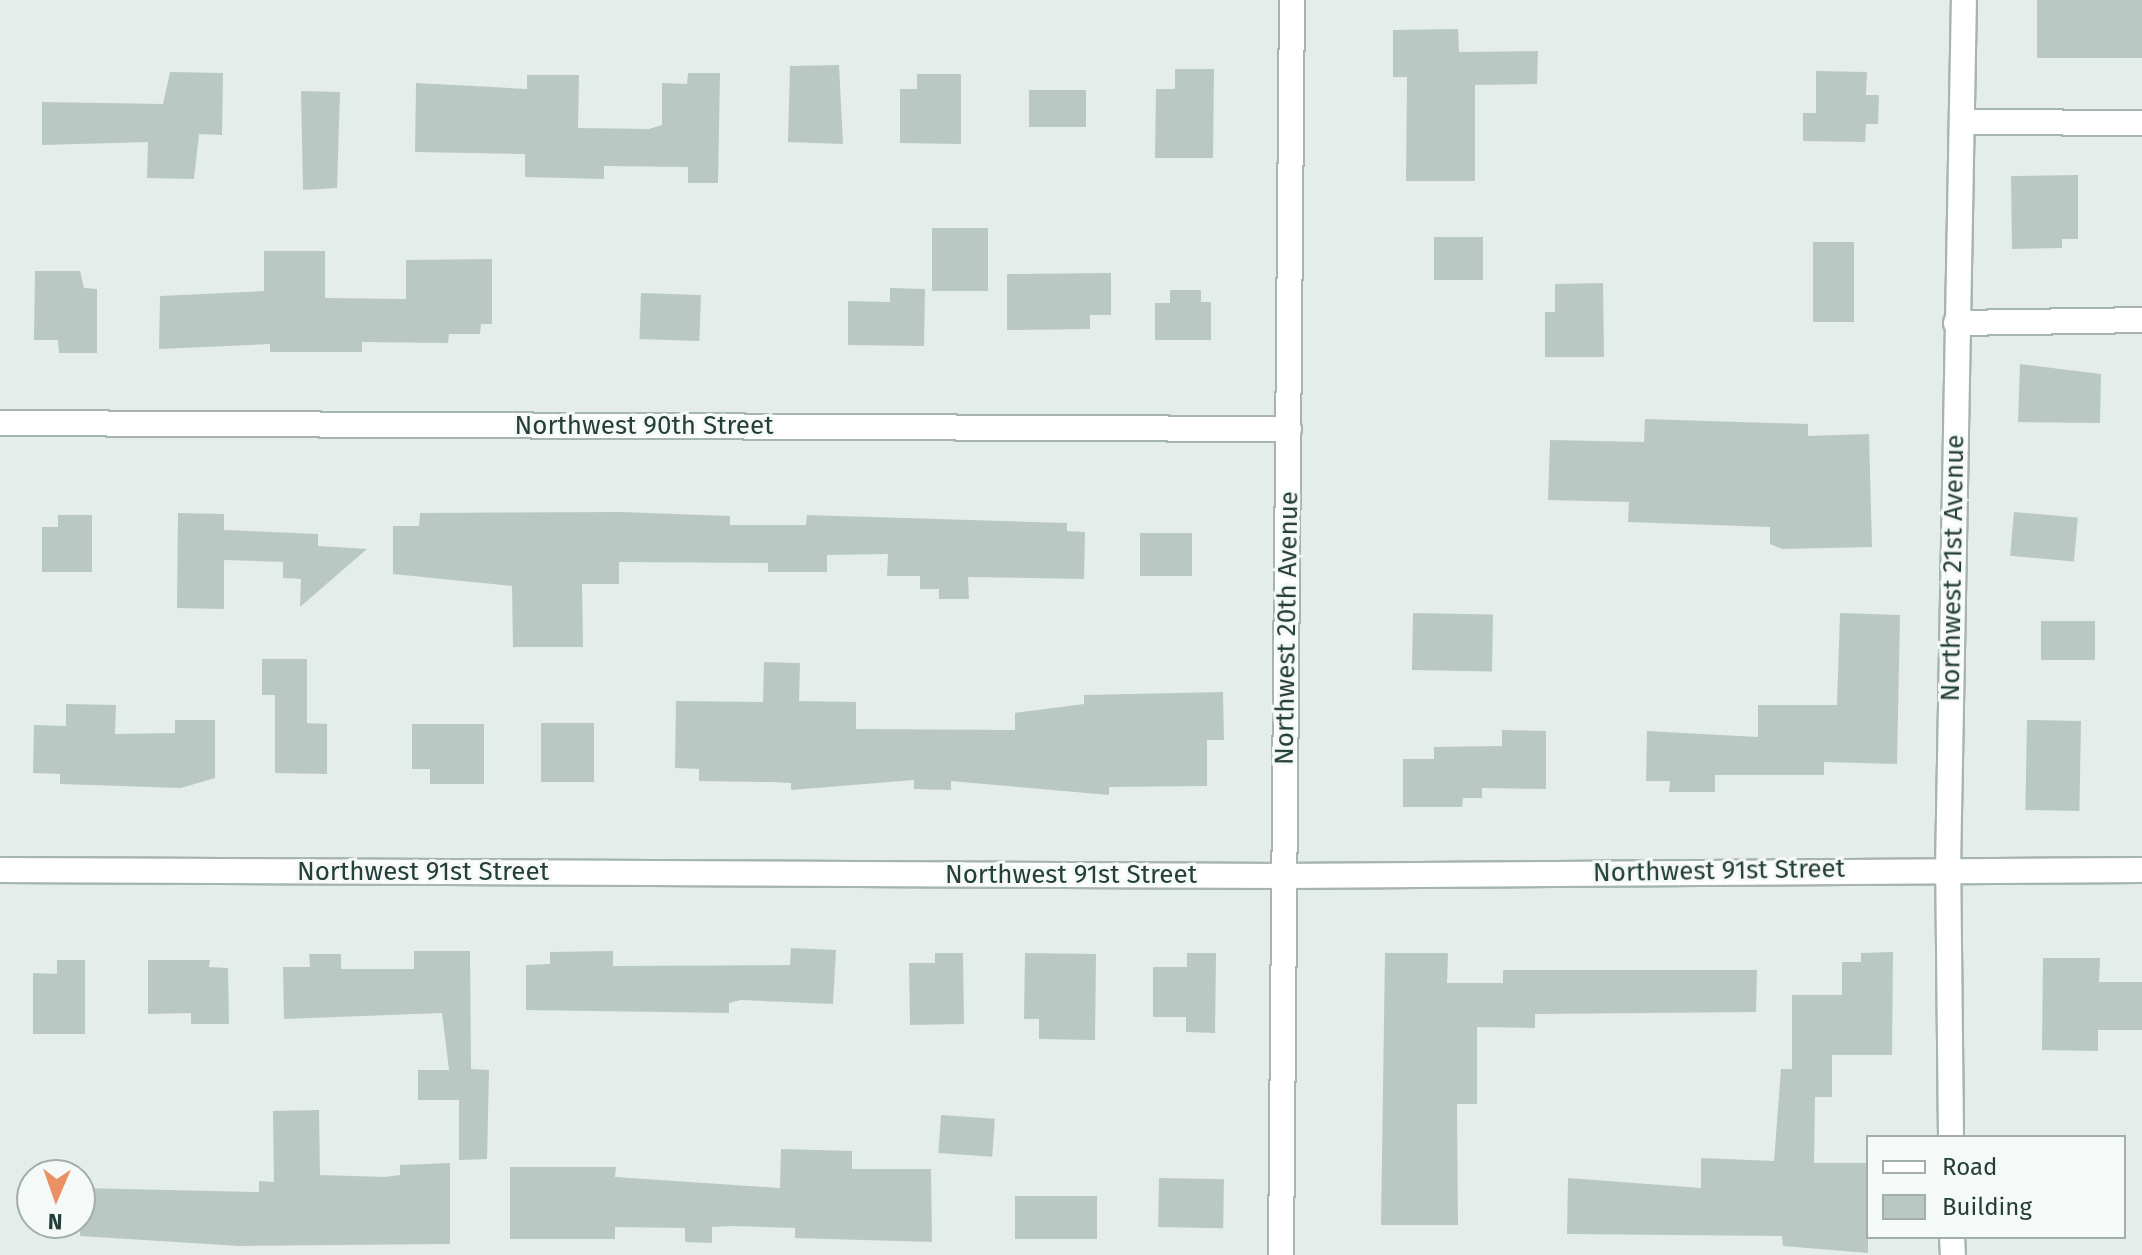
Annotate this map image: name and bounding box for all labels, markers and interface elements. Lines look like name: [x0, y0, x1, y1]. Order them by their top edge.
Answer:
street label: Northwest 90th Street: [514, 410, 774, 442]
street label: Northwest 21st Avenue: [1935, 434, 1971, 702]
street label: Northwest 20th Avenue: [1269, 491, 1305, 765]
street label: Northwest 91st Street: [1593, 853, 1845, 889]
street label: Northwest 91st Street: [297, 856, 549, 888]
street label: Northwest 91st Street: [945, 859, 1197, 891]
legend: [1866, 1135, 2126, 1239]
text: Road: [1942, 1153, 1997, 1181]
north arrow: [16, 1159, 96, 1239]
text: Building: [1942, 1193, 2032, 1221]
text: N: [47, 1208, 63, 1235]

